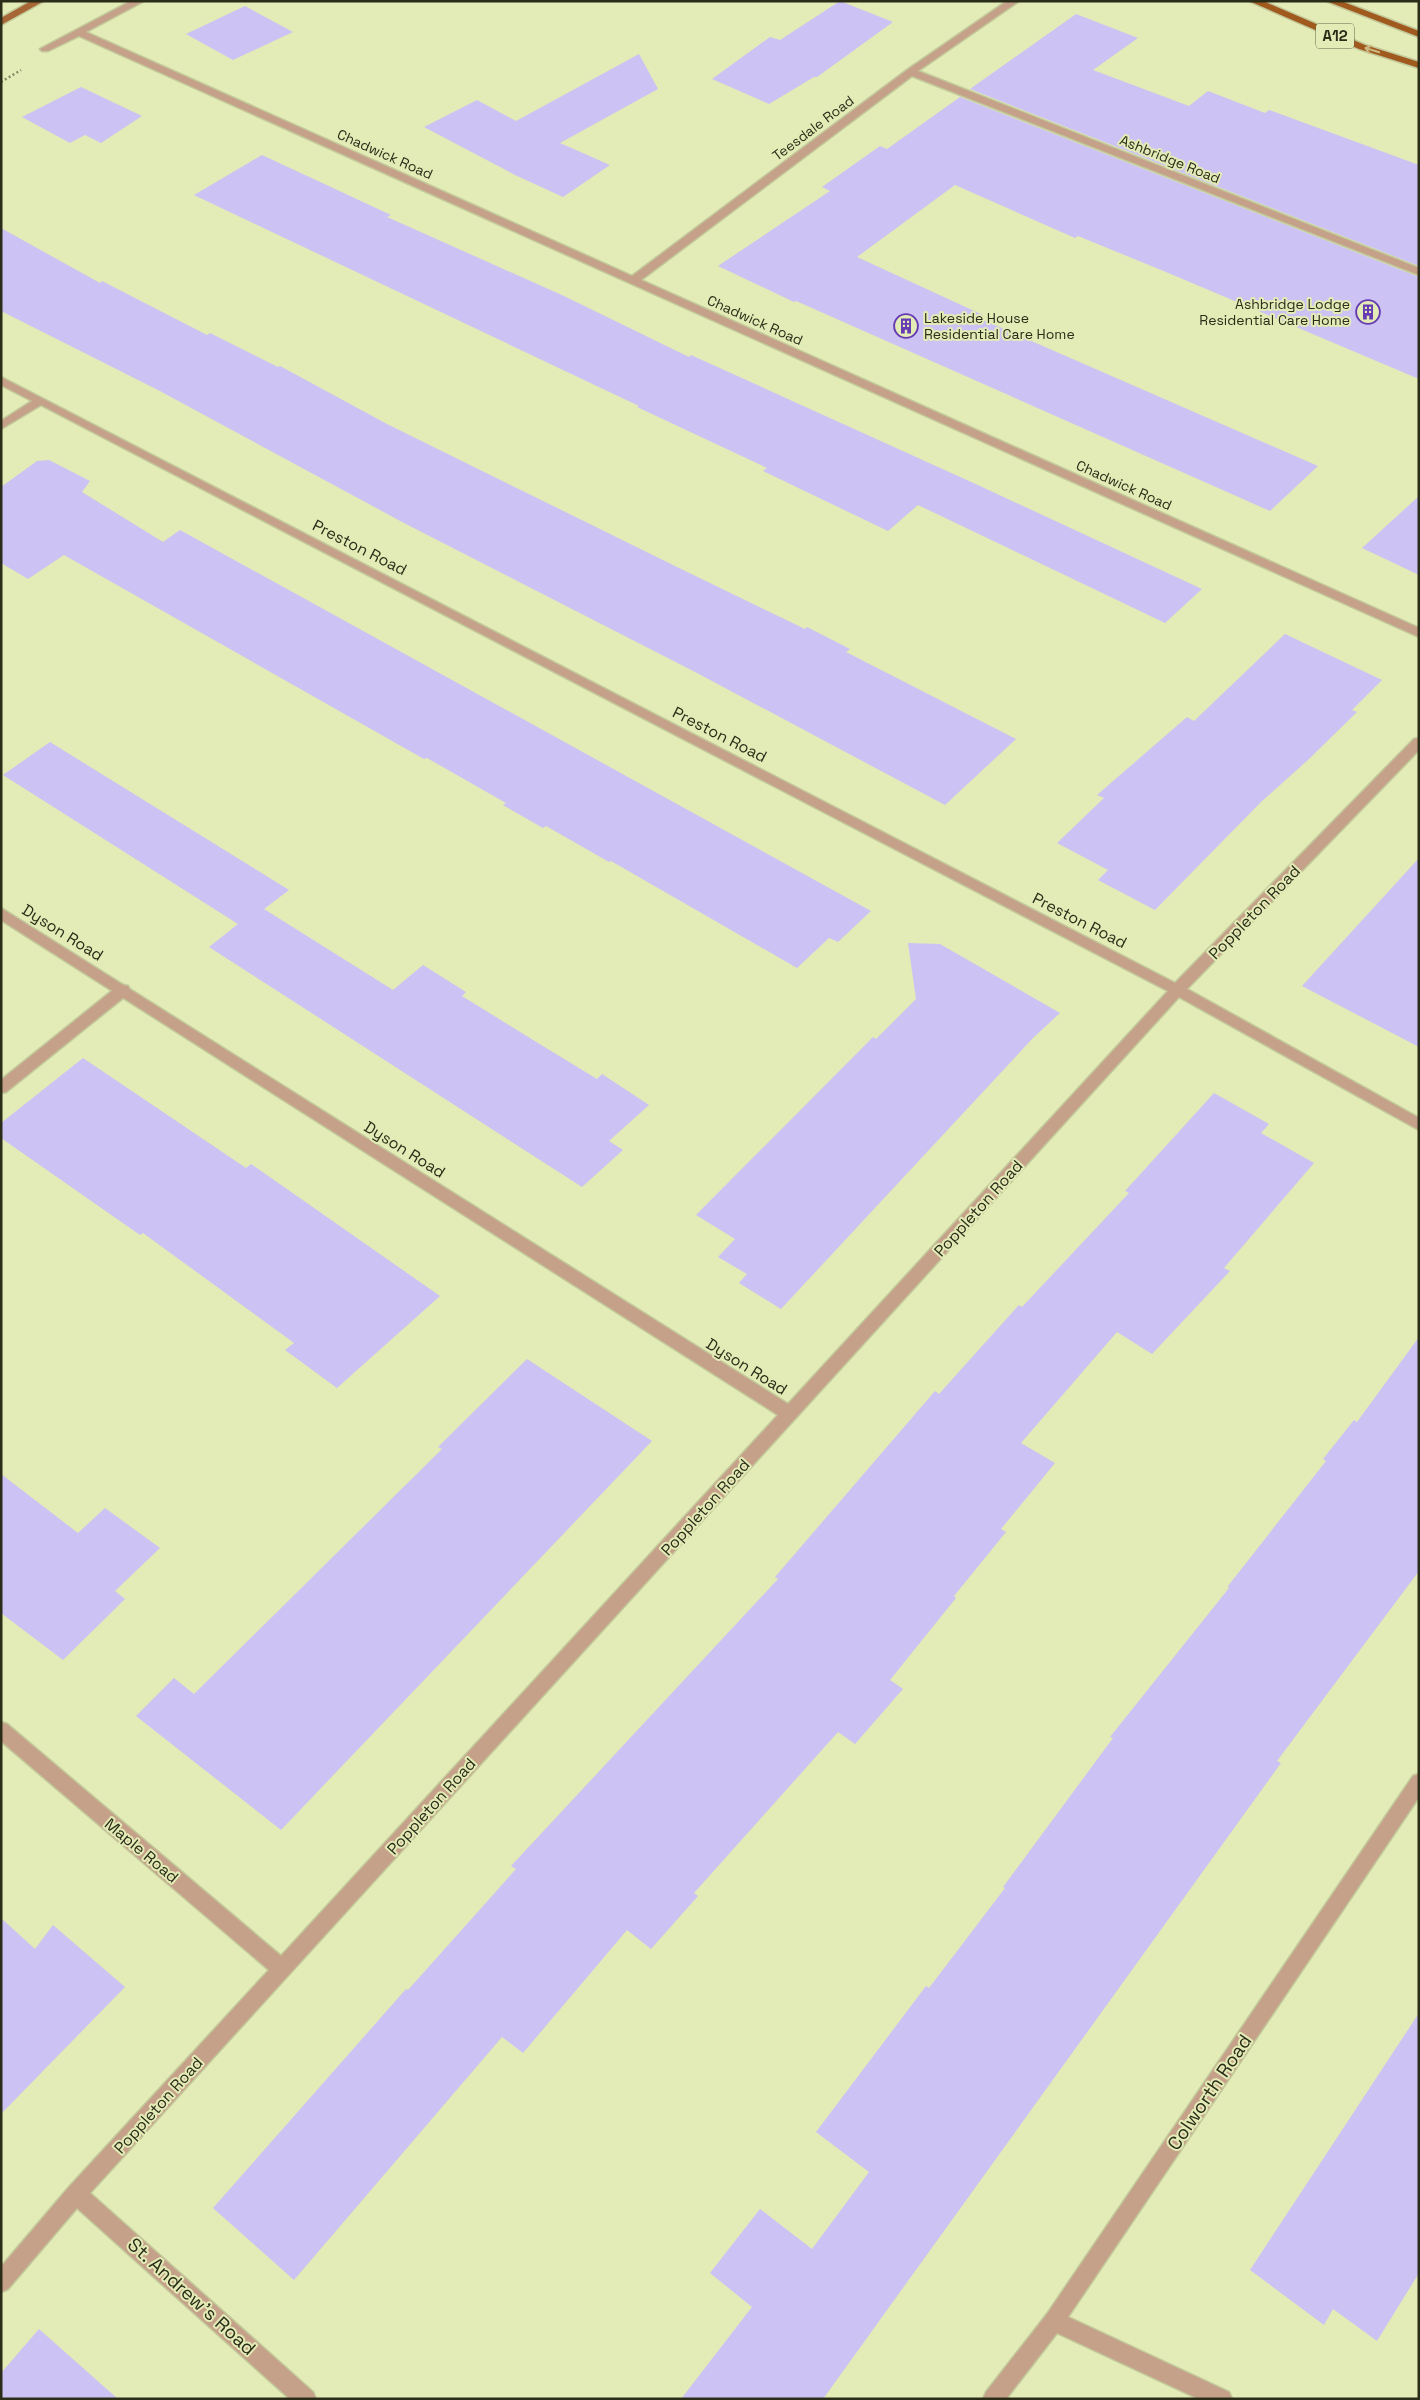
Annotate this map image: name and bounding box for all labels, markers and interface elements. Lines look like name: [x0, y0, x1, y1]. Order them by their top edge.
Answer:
road number: A12: [1316, 24, 1354, 48]
one-way arrow: [1365, 45, 1381, 55]
street label: Teesdale Road: [769, 91, 857, 165]
street label: Chadwick Road: [334, 125, 436, 183]
street label: Ashbridge Road: [1117, 131, 1223, 187]
street label: Chadwick Road: [704, 291, 806, 349]
place label: Ashbridge Lodge Residential Care Home: [1199, 295, 1350, 329]
building icon: Ashbridge Lodge Residential Care Home: [1355, 299, 1381, 325]
place label: Lakeside House Residential Care Home: [924, 309, 1075, 343]
building icon: Lakeside House Residential Care Home: [893, 313, 919, 339]
street label: Chadwick Road: [1073, 456, 1175, 514]
street label: Preston Road: [309, 515, 411, 580]
street label: Preston Road: [669, 702, 771, 767]
street label: Poppleton Road: [1204, 861, 1305, 964]
street label: Preston Road: [1029, 888, 1131, 953]
street label: Dyson Road: [18, 899, 107, 966]
street label: Dyson Road: [360, 1116, 449, 1183]
street label: Poppleton Road: [929, 1156, 1027, 1261]
street label: Dyson Road: [702, 1333, 791, 1400]
street label: Poppleton Road: [656, 1455, 754, 1560]
street label: Poppleton Road: [382, 1754, 480, 1859]
street label: Maple Road: [100, 1813, 183, 1887]
street label: Colworth Road: [1161, 2030, 1257, 2155]
street label: Poppleton Road: [109, 2053, 207, 2158]
street label: St. Andrew's Road: [122, 2232, 261, 2361]

